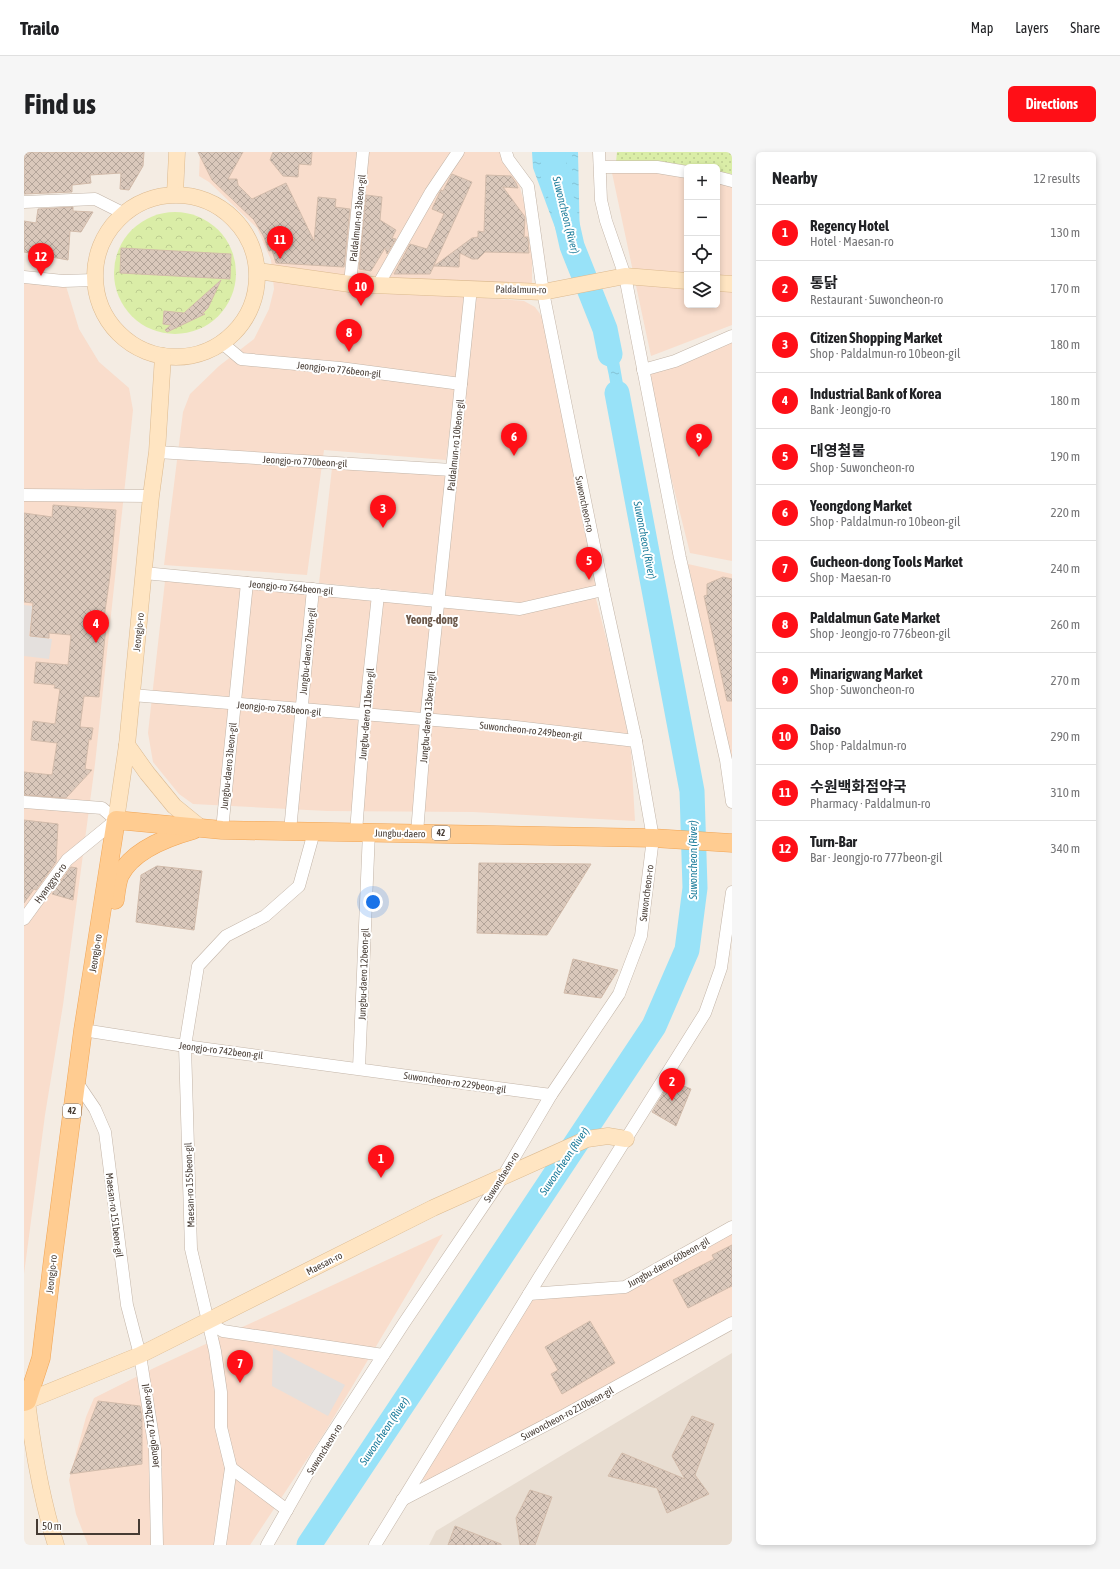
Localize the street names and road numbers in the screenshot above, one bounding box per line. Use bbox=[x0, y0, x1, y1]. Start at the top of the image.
street label: Paldalmun-ro 3beon-gil bbox=[347, 174, 368, 262]
street label: Paldalmun-ro bbox=[495, 284, 547, 295]
street label: Jeongjo-ro 776beon-gil bbox=[296, 360, 382, 379]
street label: Paldalmun-ro 10beon-gil bbox=[445, 398, 466, 492]
street label: Jeongjo-ro 770beon-gil bbox=[262, 454, 348, 469]
street label: Suwoncheon-ro bbox=[573, 475, 596, 534]
street label: Jeongjo-ro 764beon-gil bbox=[248, 578, 334, 597]
street label: Jungbu-daero 7beon-gil bbox=[297, 607, 318, 695]
street label: Jeongjo-ro bbox=[131, 612, 146, 652]
street label: Jungbu-daero 11beon-gil bbox=[357, 667, 376, 760]
street label: Jungbu-daero 13beon-gil bbox=[418, 670, 437, 763]
street label: Jeongjo-ro 758beon-gil bbox=[236, 699, 322, 718]
street label: Suwoncheon-ro 249beon-gil bbox=[479, 720, 583, 741]
street label: Jungbu-daero 3beon-gil bbox=[218, 722, 239, 810]
road number: 42 bbox=[432, 826, 450, 840]
street label: Jungbu-daero bbox=[374, 828, 426, 839]
street label: Hyanggyo-ro bbox=[32, 861, 69, 905]
street label: Suwoncheon-ro bbox=[638, 864, 655, 922]
street label: Jungbu-daero 12beon-gil bbox=[356, 927, 371, 1020]
street label: Jeongjo-ro bbox=[87, 933, 104, 973]
street label: Jeongjo-ro 742beon-gil bbox=[178, 1040, 264, 1061]
street label: Suwoncheon-ro 229beon-gil bbox=[403, 1070, 507, 1095]
road number: 42 bbox=[63, 1104, 81, 1118]
street label: Maesan-ro 155beon-gil bbox=[183, 1142, 196, 1228]
street label: Suwoncheon-ro bbox=[482, 1150, 521, 1204]
street label: Maesan-ro 151beon-gil bbox=[104, 1172, 125, 1258]
street label: Jungbu-daero 60beon-gil bbox=[625, 1235, 711, 1290]
street label: Maesan-ro bbox=[304, 1250, 344, 1277]
street label: Jeongjo-ro bbox=[44, 1254, 59, 1294]
street label: Jeongjo-ro 712beon-gil bbox=[140, 1383, 161, 1469]
street label: Suwoncheon-ro 210beon-gil bbox=[519, 1384, 616, 1443]
street label: Suwoncheon-ro bbox=[305, 1422, 344, 1476]

